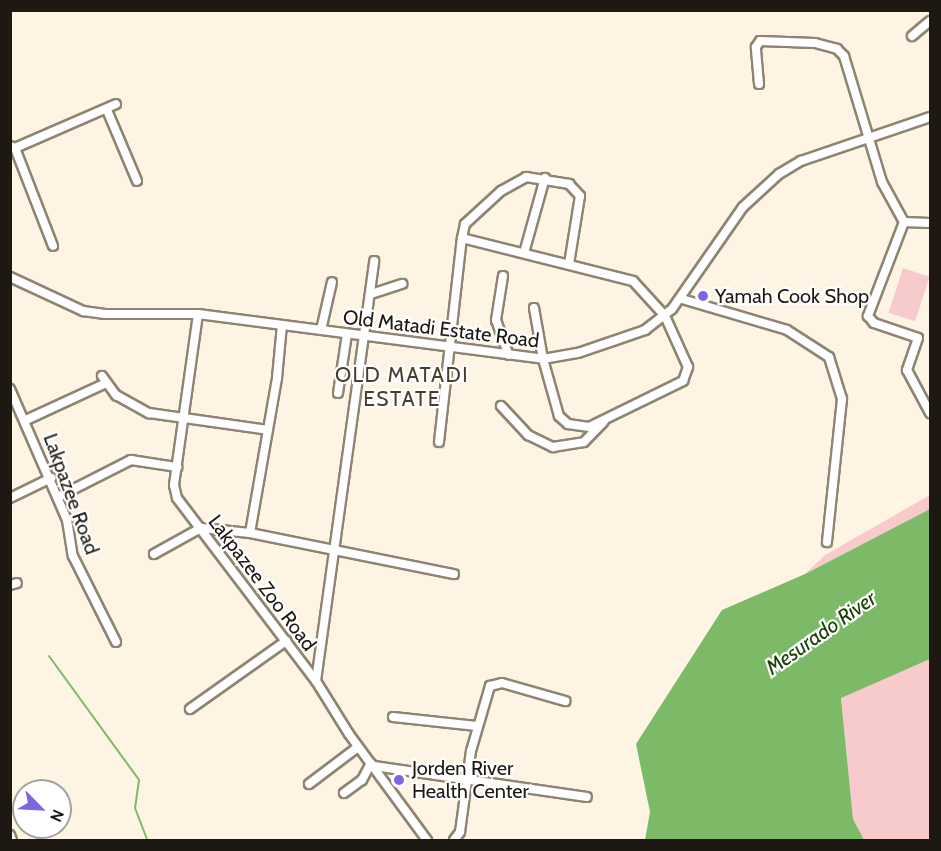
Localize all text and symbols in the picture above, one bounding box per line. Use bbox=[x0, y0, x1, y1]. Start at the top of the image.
place label: Yamah Cook Shop bbox=[715, 284, 869, 308]
marker: Yamah Cook Shop bbox=[696, 289, 710, 303]
street label: Old Matadi Estate Road bbox=[342, 305, 540, 353]
district label: OLD MATADI ESTATE bbox=[335, 362, 469, 412]
street label: Lakpazee Road bbox=[38, 430, 104, 558]
street label: Lakpazee Zoo Road bbox=[203, 510, 321, 656]
water label: Mesurado River bbox=[761, 586, 881, 680]
place label: Jorden River Health Center bbox=[412, 756, 529, 803]
marker: Jorden River Health Center bbox=[390, 771, 408, 789]
north arrow bbox=[12, 779, 72, 839]
text: N bbox=[46, 807, 68, 825]

